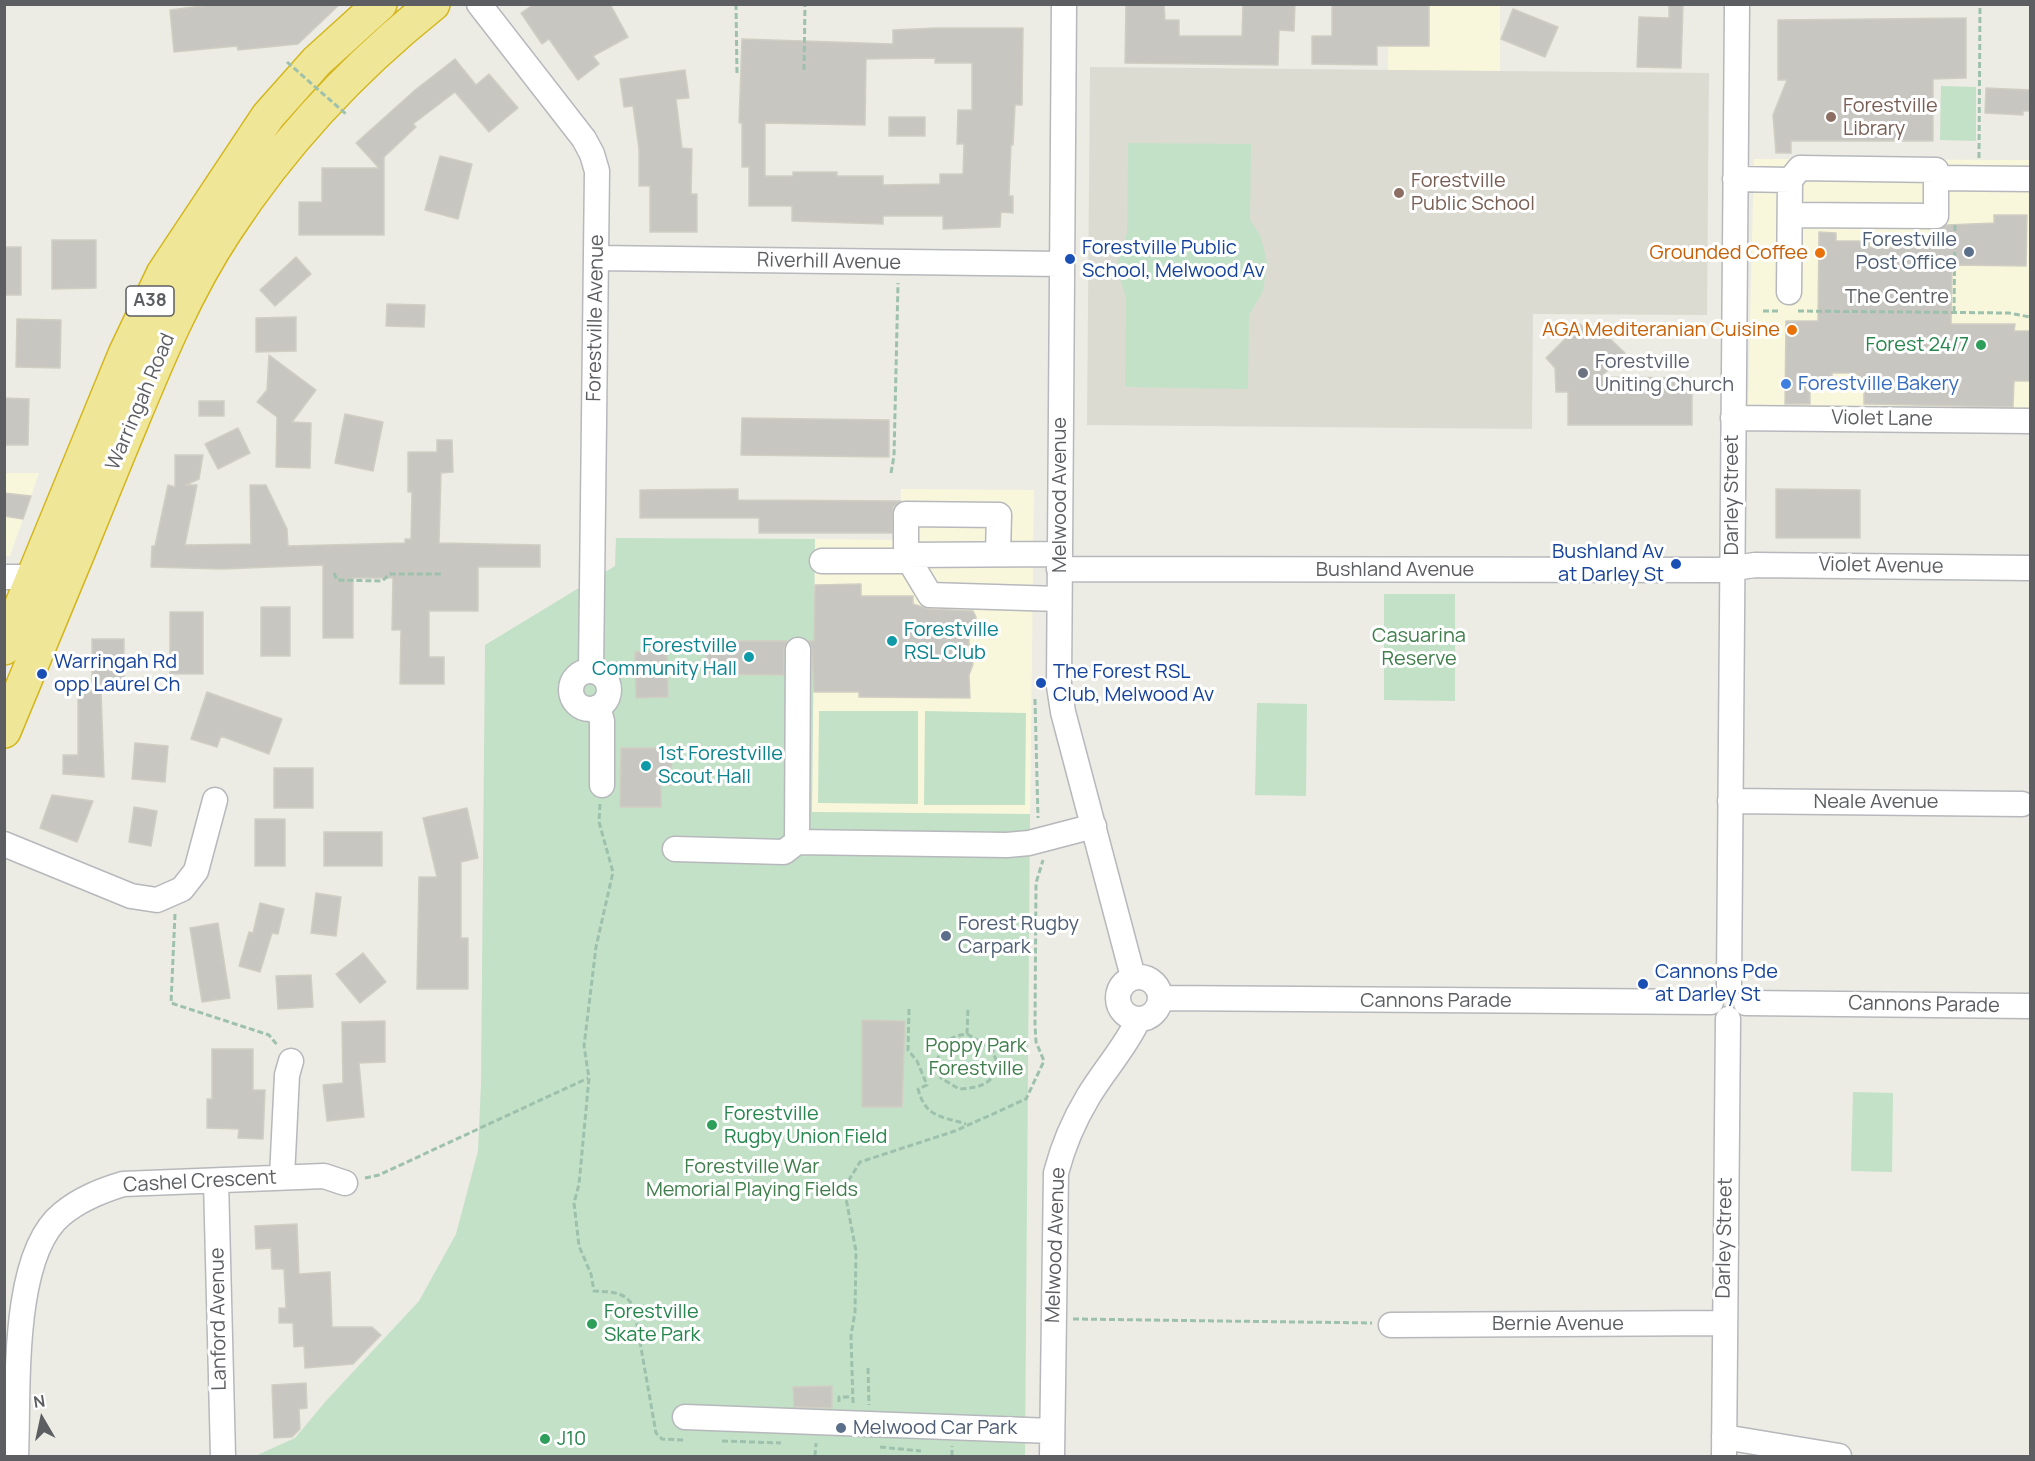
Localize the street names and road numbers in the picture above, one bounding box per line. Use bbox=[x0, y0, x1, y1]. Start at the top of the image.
street label: Forestville Avenue bbox=[583, 234, 609, 402]
street label: Riverhill Avenue bbox=[757, 249, 901, 275]
street label: The Centre bbox=[1845, 285, 1949, 309]
road number: A38 bbox=[126, 286, 174, 316]
street label: Warringah Road bbox=[101, 330, 181, 474]
street label: Violet Lane bbox=[1831, 406, 1933, 432]
street label: Melwood Avenue bbox=[1048, 417, 1072, 573]
street label: Darley Street bbox=[1720, 434, 1744, 556]
street label: Violet Avenue bbox=[1818, 553, 1944, 579]
street label: Bushland Avenue bbox=[1316, 558, 1474, 582]
street label: Neale Avenue bbox=[1813, 790, 1939, 814]
street label: Cannons Parade bbox=[1360, 989, 1512, 1013]
street label: Cannons Parade bbox=[1848, 992, 2000, 1018]
street label: Cashel Crescent bbox=[123, 1166, 277, 1198]
street label: Melwood Avenue bbox=[1041, 1167, 1071, 1323]
street label: Darley Street bbox=[1712, 1177, 1738, 1299]
street label: Lanford Avenue bbox=[206, 1247, 232, 1391]
street label: Bernie Avenue bbox=[1492, 1312, 1624, 1336]

